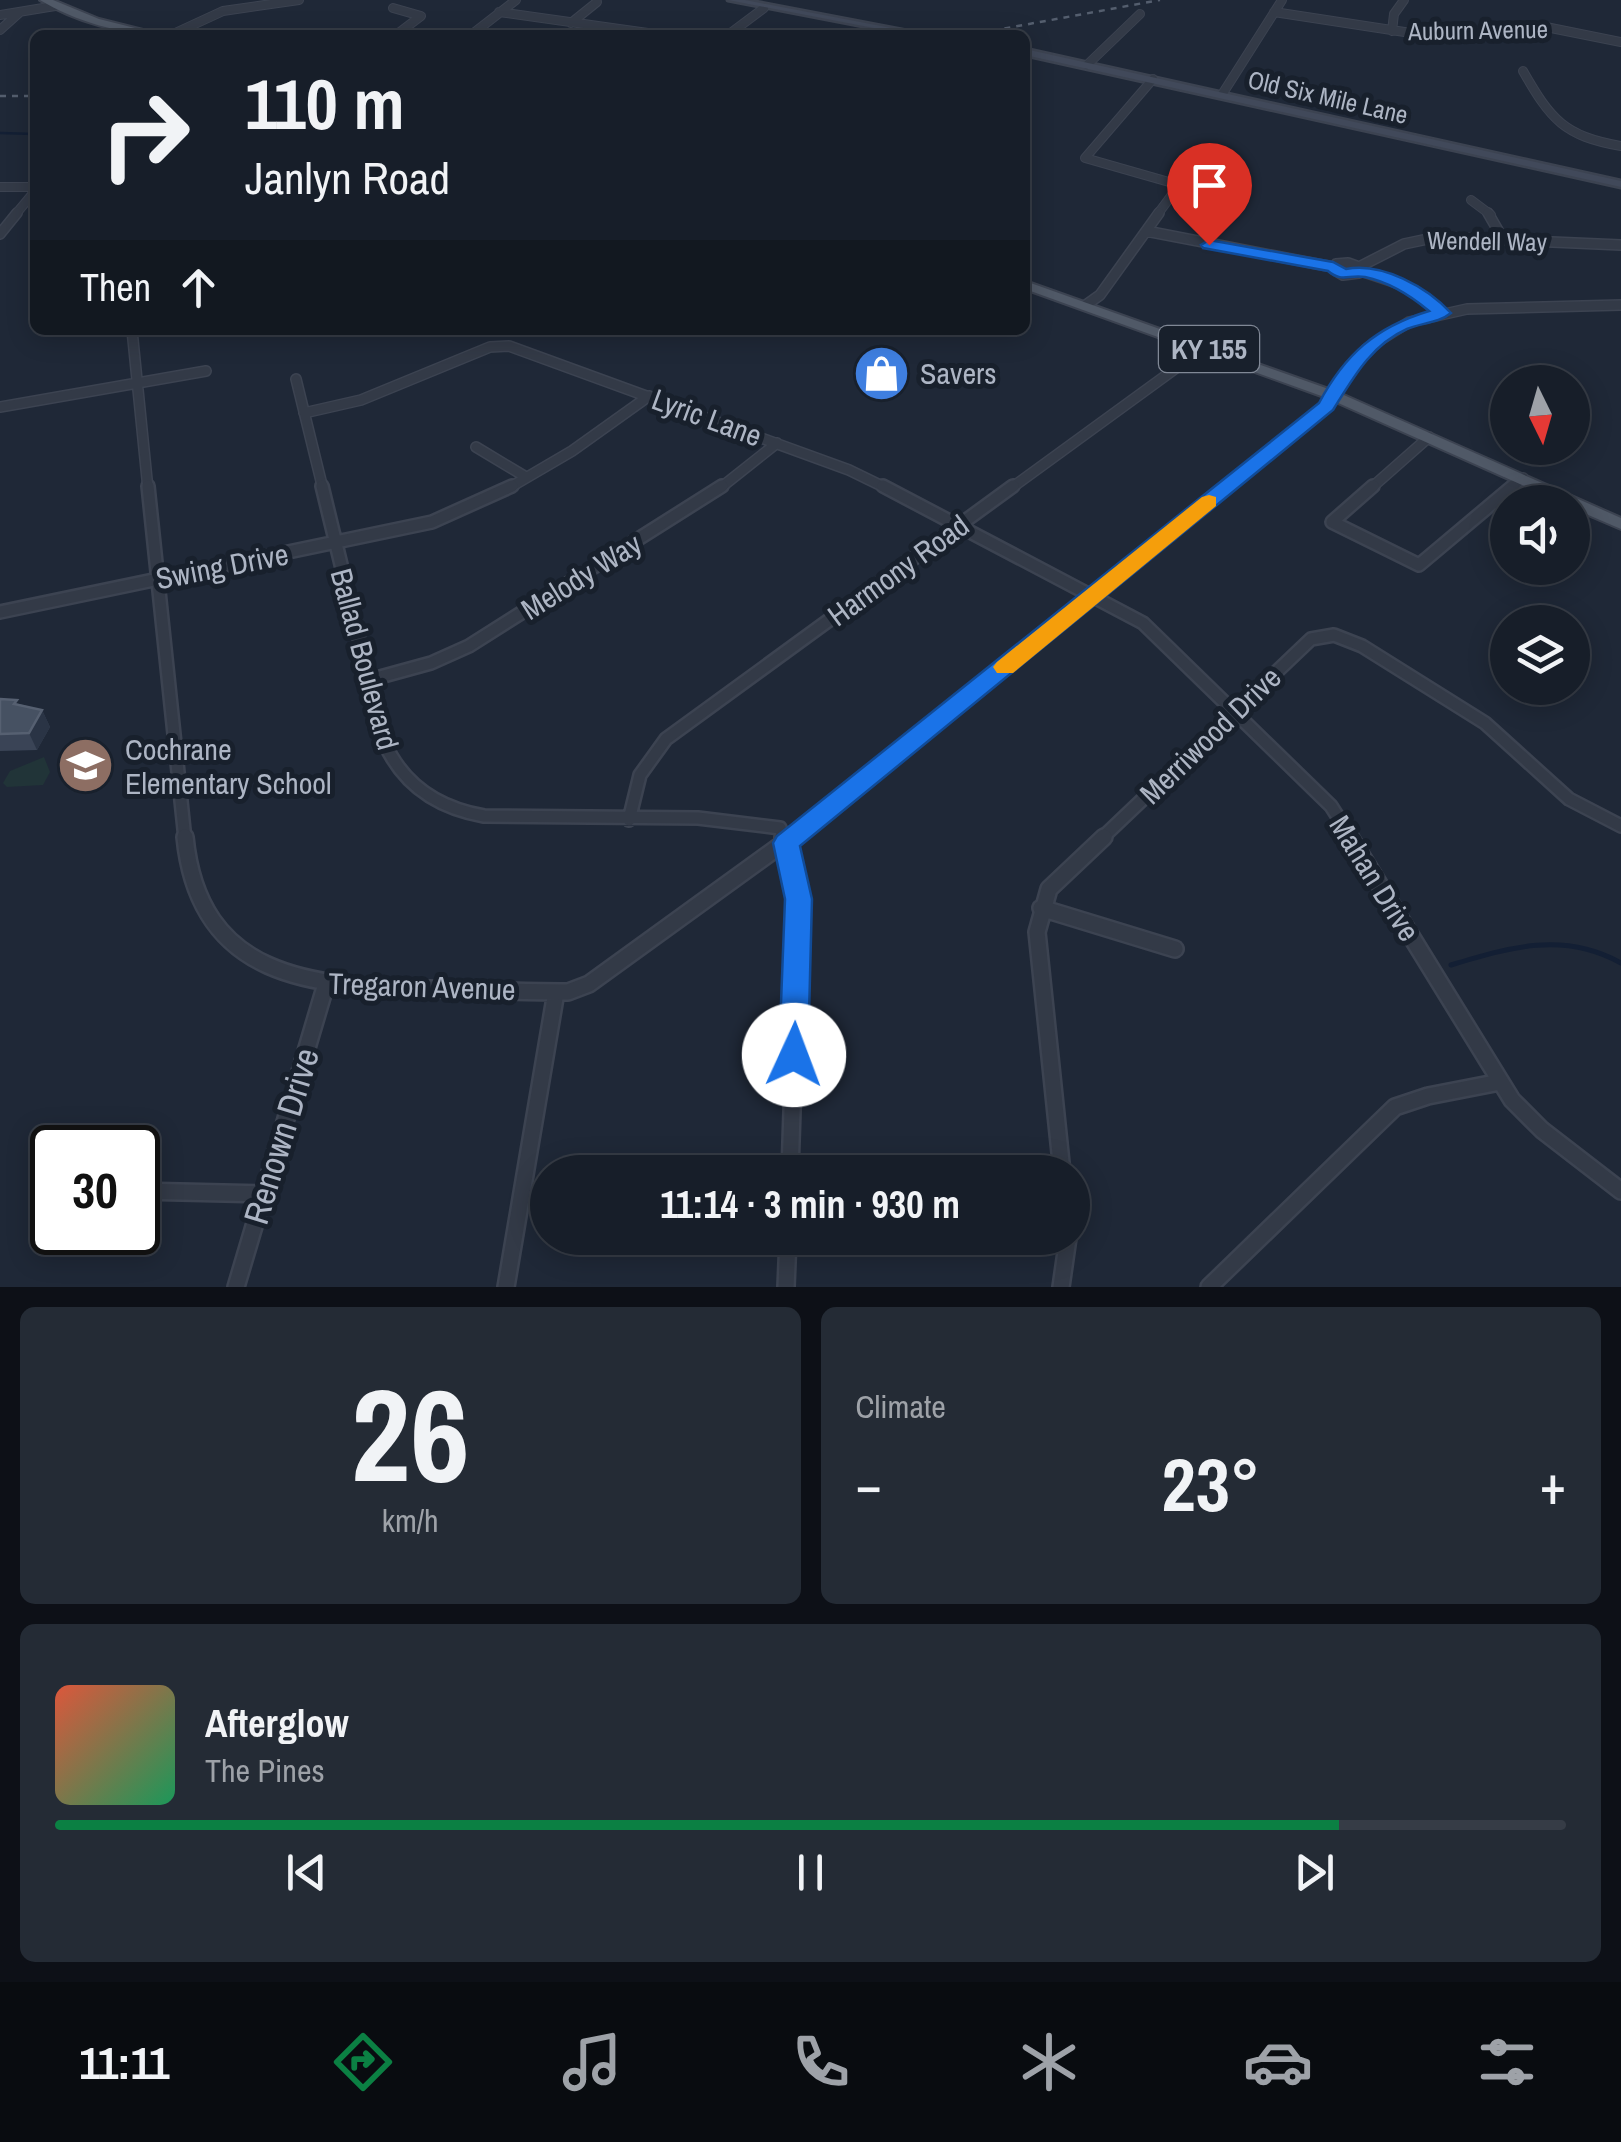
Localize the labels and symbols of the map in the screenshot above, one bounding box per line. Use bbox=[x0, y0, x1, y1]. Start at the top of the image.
street label: Auburn Avenue bbox=[1407, 12, 1548, 48]
street label: Old Six Mile Lane bbox=[1245, 62, 1411, 132]
pin bbox=[1167, 143, 1252, 246]
street label: Wendell Way bbox=[1427, 223, 1548, 259]
road number: KY 155 bbox=[1159, 326, 1259, 372]
shop icon: Savers bbox=[851, 343, 911, 403]
place label: Savers bbox=[920, 353, 997, 393]
north arrow bbox=[1490, 365, 1590, 465]
street label: Lyric Lane bbox=[647, 379, 767, 455]
street label: Harmony Road bbox=[819, 505, 977, 635]
street label: Melody Way bbox=[513, 523, 649, 629]
street label: Swing Drive bbox=[152, 534, 292, 598]
street label: Ballad Boulevard bbox=[322, 564, 408, 754]
street label: Merriwood Drive bbox=[1131, 657, 1289, 813]
place label: Cochrane Elementary School bbox=[125, 729, 331, 803]
school or university icon: Cochrane Elementary School bbox=[56, 736, 116, 796]
street label: Mahan Drive bbox=[1321, 808, 1429, 948]
street label: Tregaron Avenue bbox=[328, 963, 516, 1009]
position arrow bbox=[742, 1003, 846, 1107]
street label: Renown Drive bbox=[232, 1042, 330, 1230]
speed limit sign: 30 bbox=[30, 1125, 160, 1255]

